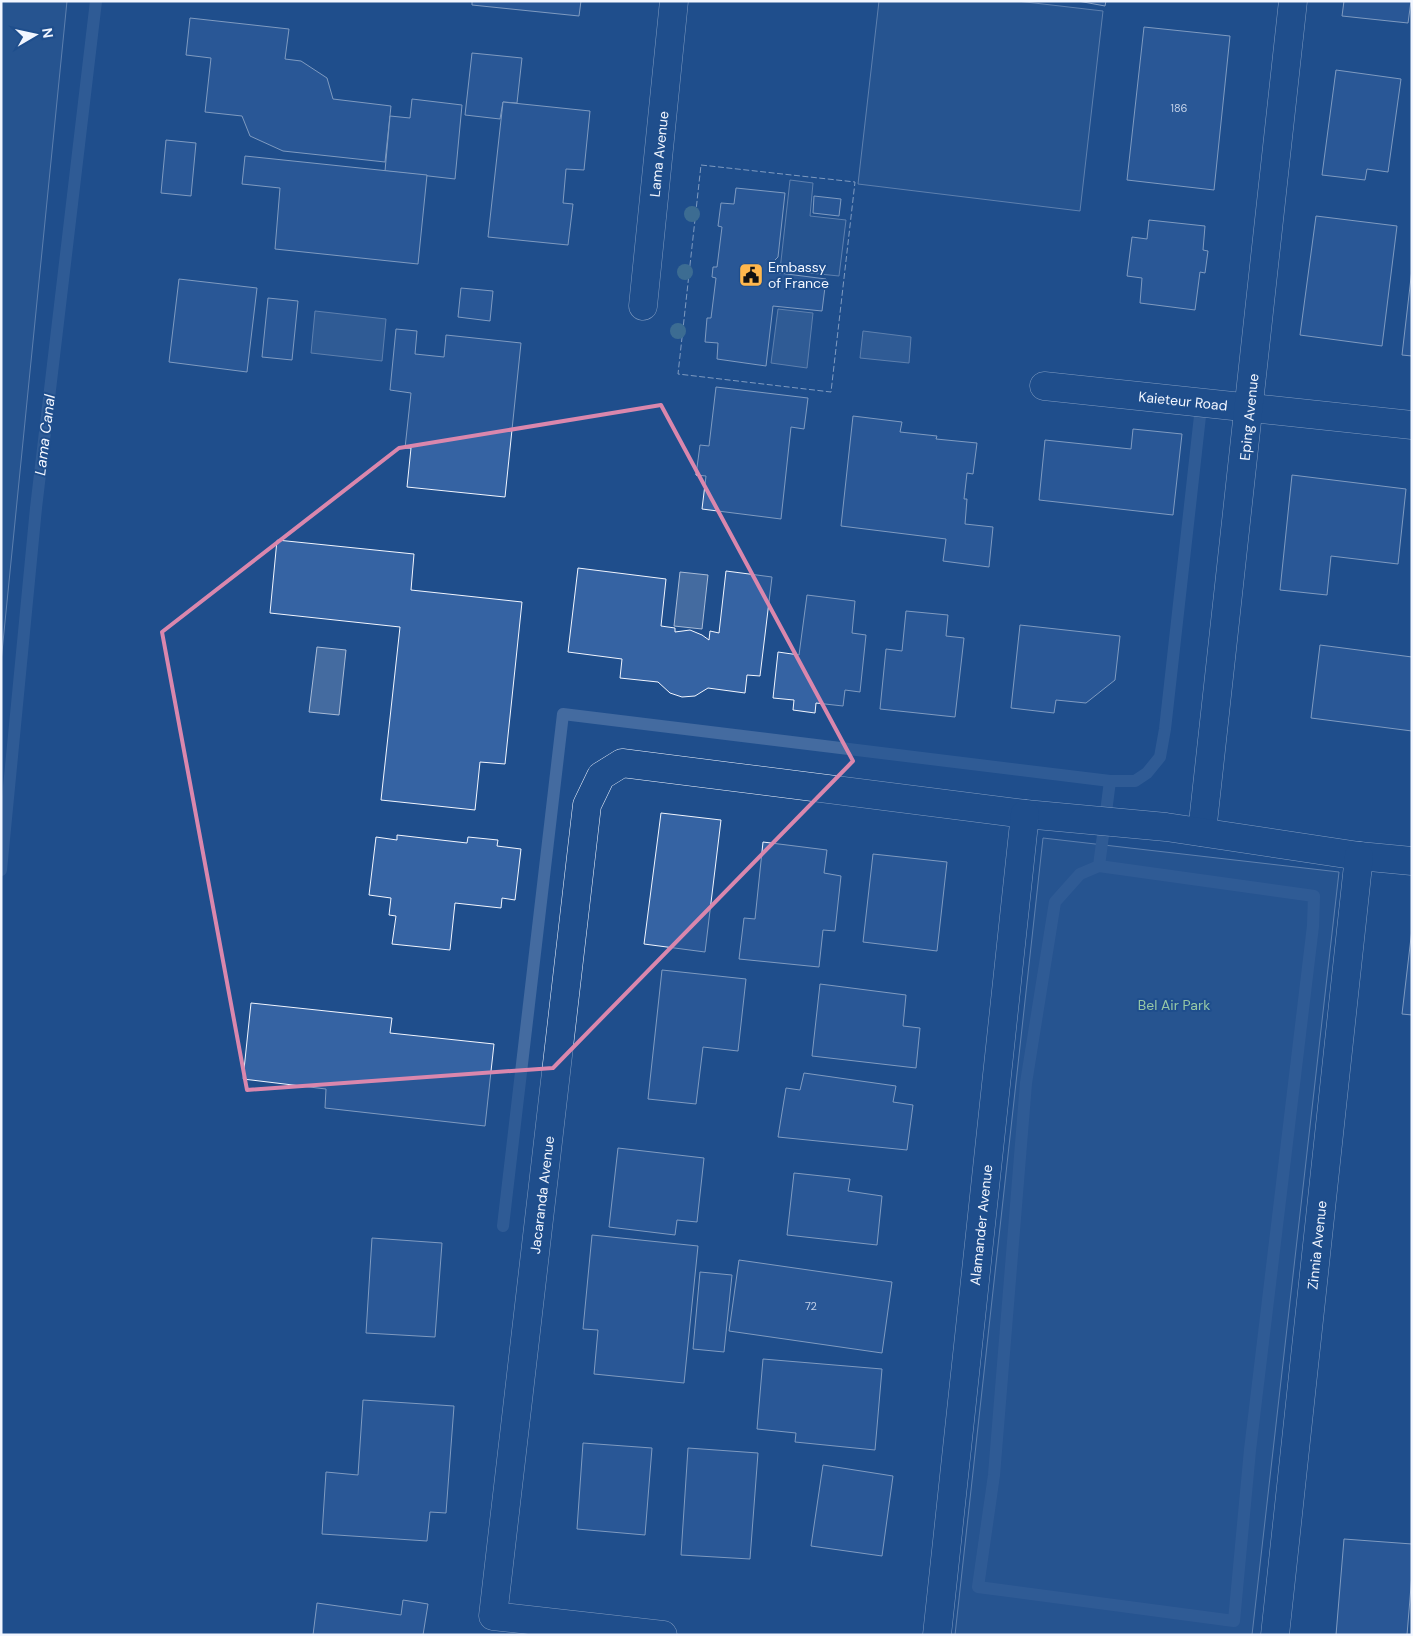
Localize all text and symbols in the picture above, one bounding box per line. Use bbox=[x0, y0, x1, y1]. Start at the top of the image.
north arrow bbox=[10, 10, 60, 60]
text: N bbox=[38, 27, 58, 39]
house number: 186 bbox=[1170, 101, 1188, 115]
street label: Lama Avenue bbox=[646, 110, 672, 198]
place label: Embassy of France bbox=[768, 258, 829, 292]
public building icon: Embassy of France bbox=[738, 262, 764, 288]
street label: Eping Avenue bbox=[1235, 373, 1263, 461]
street label: Kaieteur Road bbox=[1138, 387, 1228, 415]
water label: Lama Canal bbox=[30, 393, 60, 477]
park label: Bel Air Park bbox=[1138, 996, 1210, 1014]
street label: Jacaranda Avenue bbox=[526, 1135, 558, 1255]
street label: Alamander Avenue bbox=[966, 1164, 996, 1286]
street label: Zinnia Avenue bbox=[1303, 1200, 1331, 1290]
house number: 72 bbox=[805, 1299, 817, 1313]

